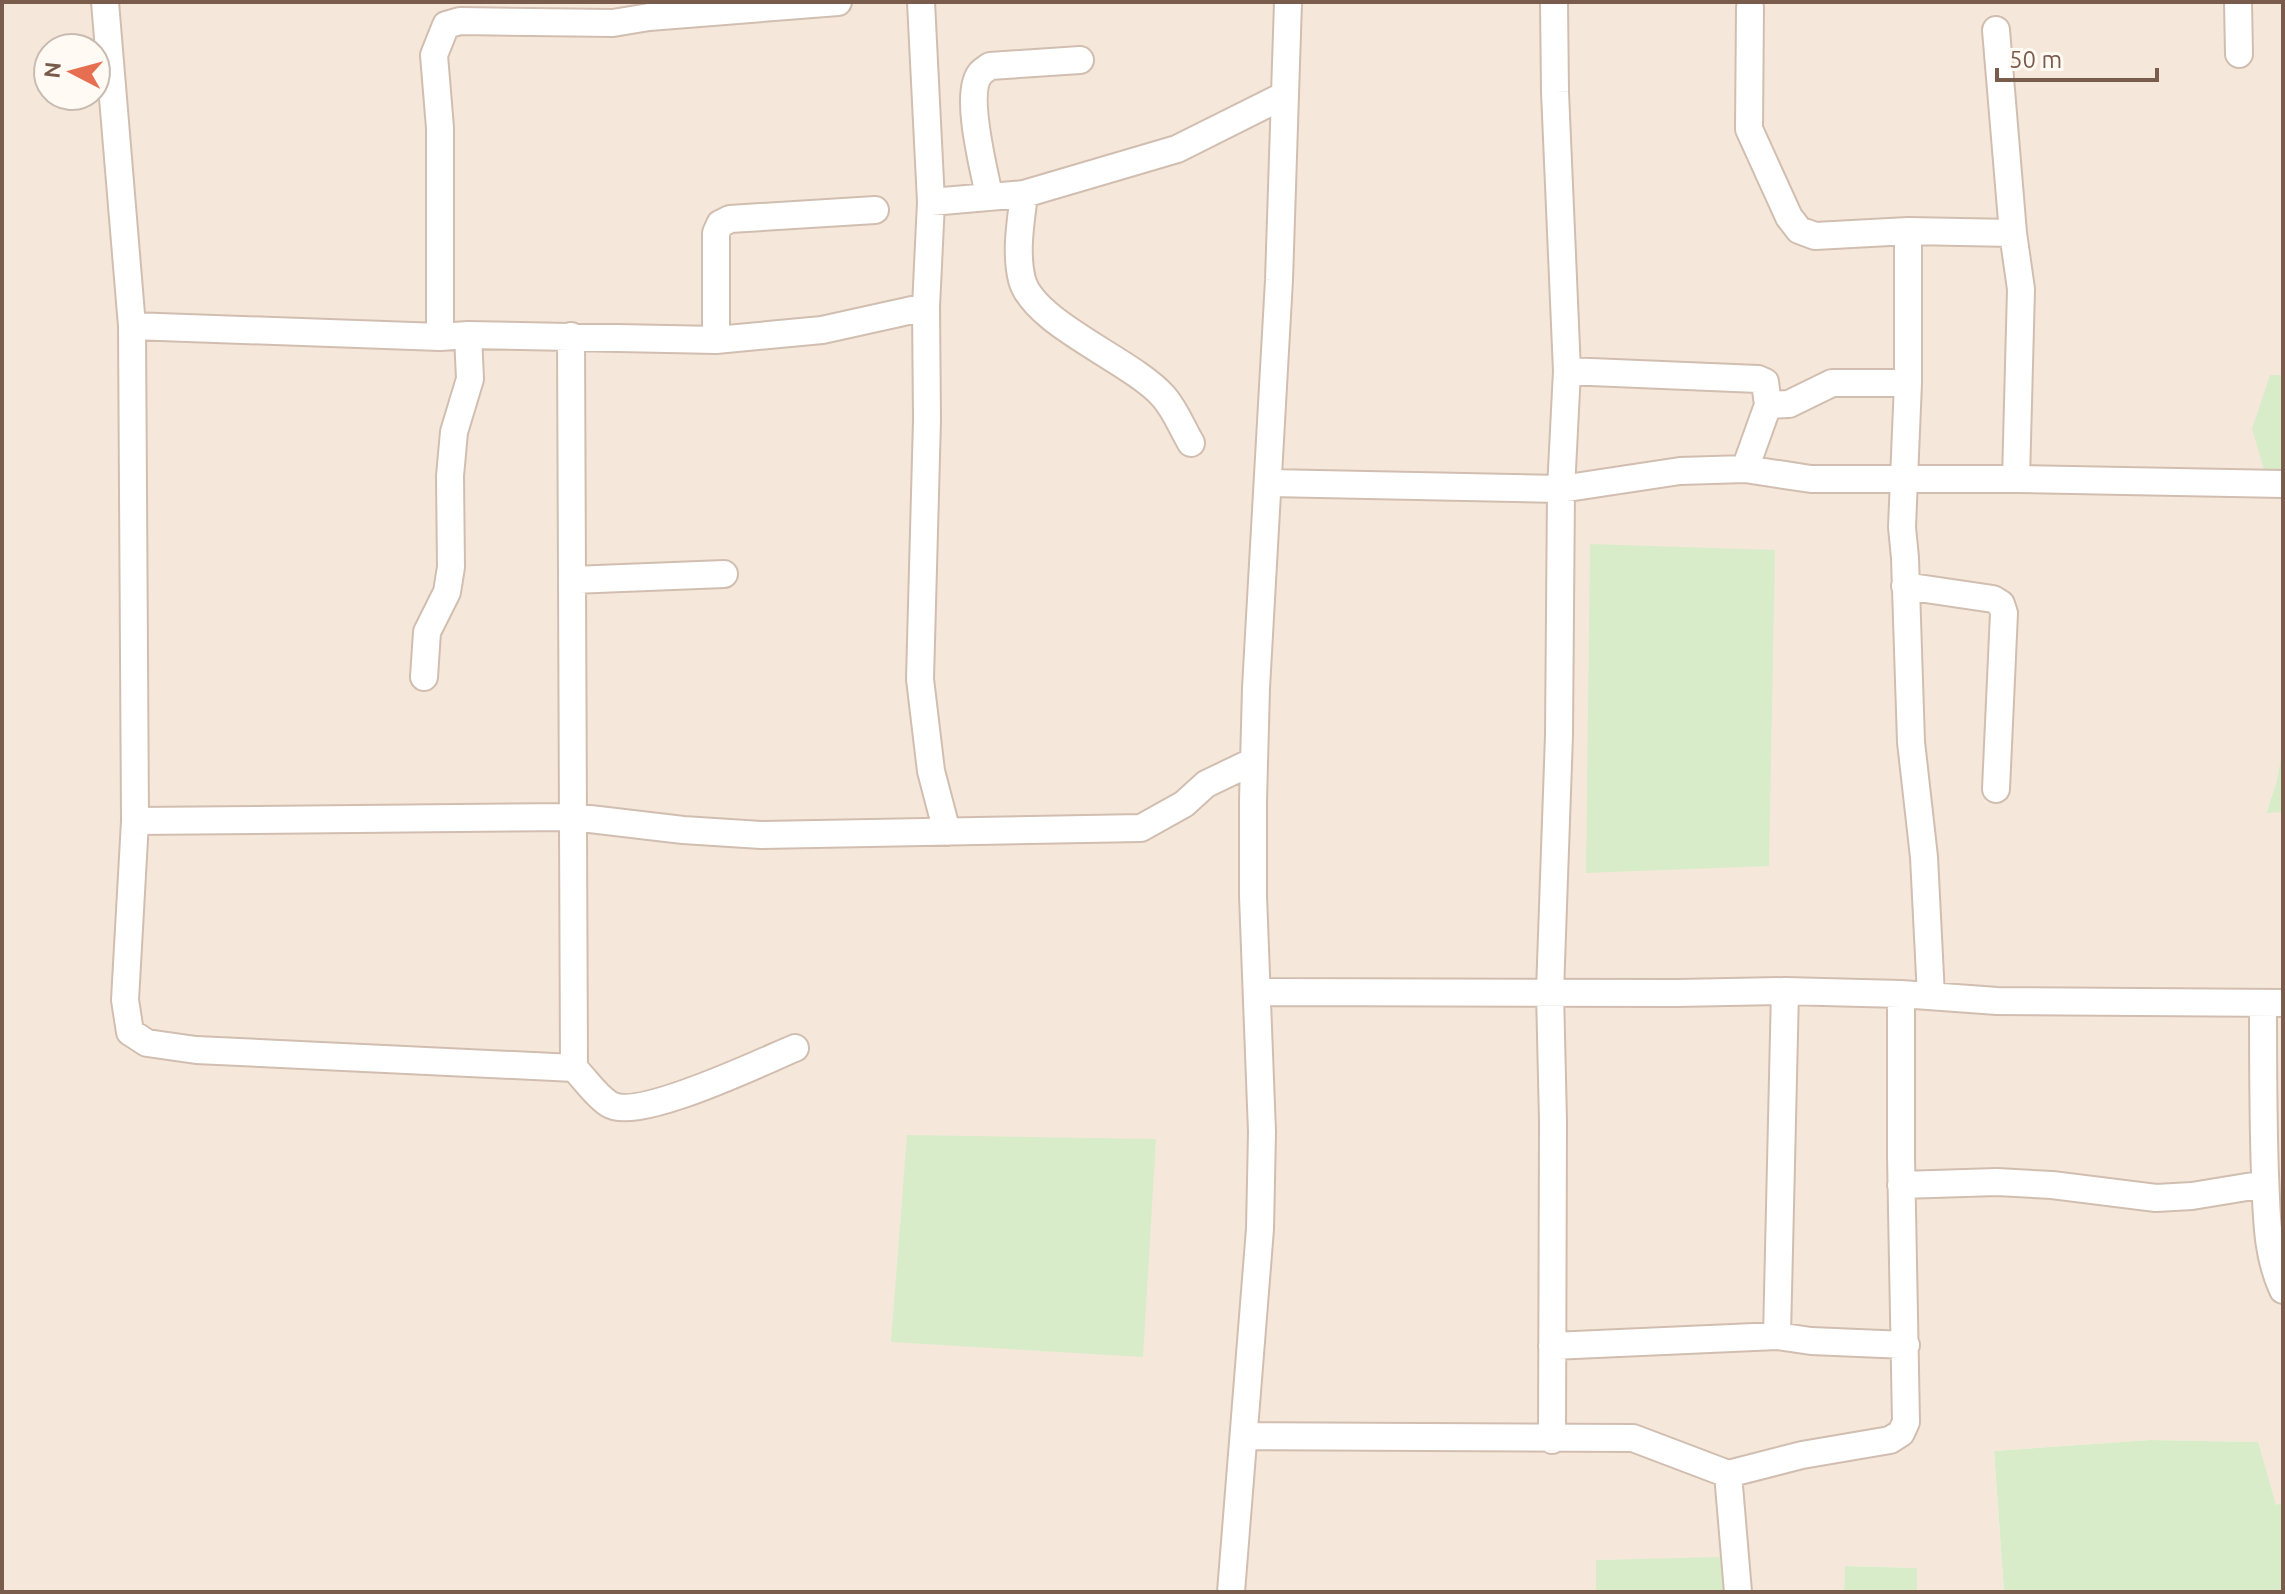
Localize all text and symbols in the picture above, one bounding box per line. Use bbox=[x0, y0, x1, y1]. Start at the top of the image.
north arrow bbox=[32, 32, 112, 112]
scale bar bbox=[1997, 32, 2157, 82]
text: 50 m bbox=[2009, 46, 2062, 73]
text: N bbox=[38, 60, 65, 79]

